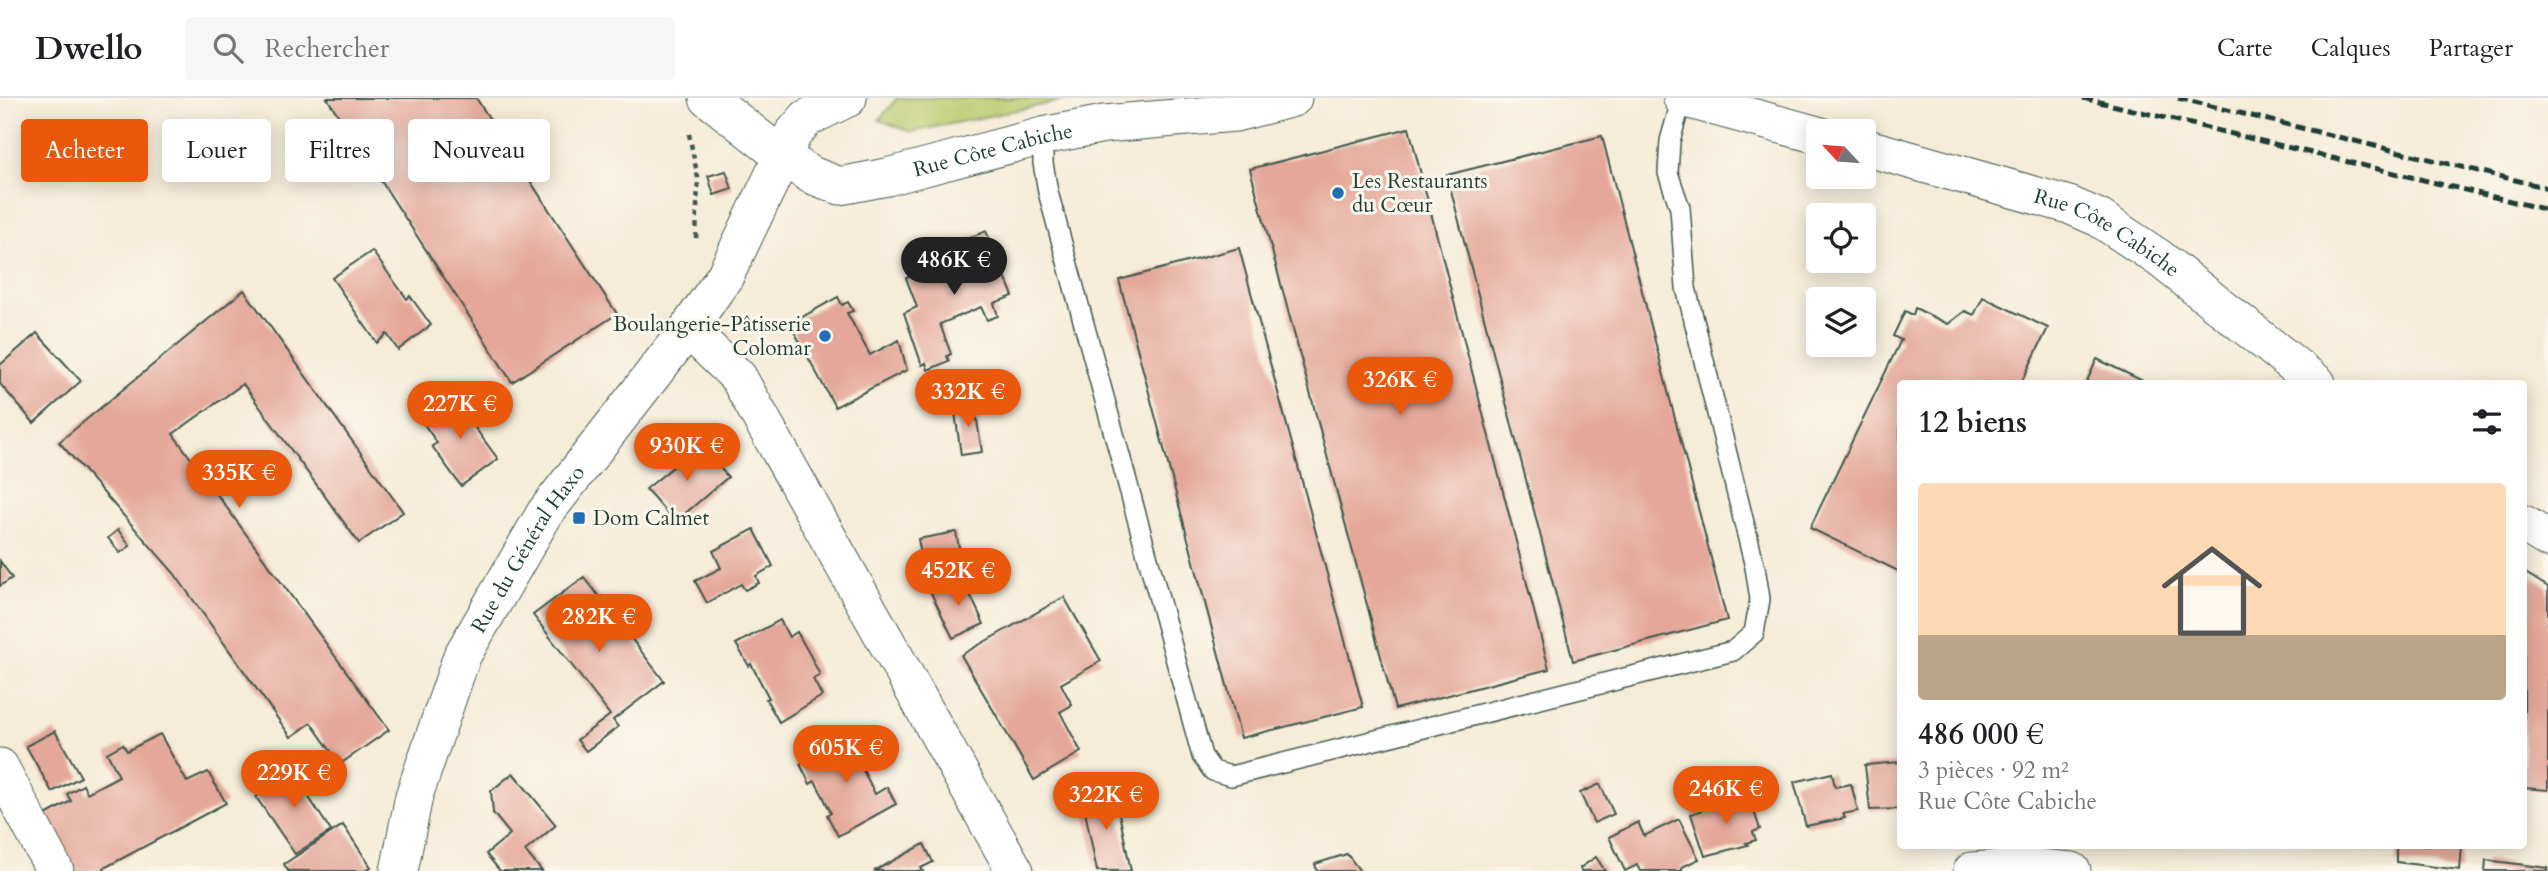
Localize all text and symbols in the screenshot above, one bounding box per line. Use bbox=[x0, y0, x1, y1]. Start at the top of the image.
search box bbox=[185, 17, 675, 80]
text: Dwello bbox=[35, 26, 143, 71]
icon: search bbox=[209, 29, 247, 67]
text: Rechercher bbox=[265, 31, 389, 66]
text: Carte bbox=[2217, 32, 2273, 65]
text: Calques bbox=[2311, 32, 2391, 65]
text: Partager bbox=[2429, 32, 2513, 65]
street label: Rue Côte Cabiche bbox=[910, 116, 1075, 184]
chip: Acheter bbox=[21, 119, 148, 182]
chip: Louer bbox=[162, 119, 271, 182]
chip: Filtres bbox=[285, 119, 394, 182]
chip: Nouveau bbox=[408, 119, 550, 182]
north arrow bbox=[1806, 119, 1876, 189]
map controls bbox=[1806, 119, 1876, 357]
place label: Les Restaurants du Cœur bbox=[1352, 167, 1488, 220]
street label: Rue Côte Cabiche bbox=[2031, 181, 2186, 284]
marker: Les Restaurants du Cœur bbox=[1330, 185, 1346, 201]
button: locate bbox=[1806, 203, 1876, 273]
pin: 486K € bbox=[897, 238, 1011, 297]
text: 486K € bbox=[917, 244, 991, 275]
button: layers bbox=[1806, 287, 1876, 357]
place label: Boulangerie-Pâtisserie Colomar bbox=[613, 310, 811, 363]
marker: Boulangerie-Pâtisserie Colomar bbox=[817, 328, 833, 344]
pin: 326K € bbox=[1343, 358, 1457, 417]
text: 326K € bbox=[1363, 364, 1437, 395]
pin: 332K € bbox=[911, 370, 1025, 429]
text: 332K € bbox=[931, 376, 1005, 407]
pin: 227K € bbox=[403, 382, 517, 441]
text: 227K € bbox=[423, 388, 497, 419]
text: 12 biens bbox=[1918, 402, 2027, 443]
icon: filters bbox=[2468, 403, 2506, 441]
pin: 930K € bbox=[630, 424, 744, 483]
text: 930K € bbox=[650, 430, 724, 461]
pin: 335K € bbox=[182, 450, 296, 510]
text: 335K € bbox=[202, 457, 276, 488]
street label: Rue du Général Haxo bbox=[464, 459, 591, 638]
place label: Dom Calmet bbox=[593, 504, 710, 533]
marker: Dom Calmet bbox=[571, 510, 587, 526]
icon: home bbox=[2149, 528, 2275, 654]
pin: 452K € bbox=[901, 548, 1015, 608]
text: 452K € bbox=[921, 555, 995, 586]
pin: 282K € bbox=[542, 594, 656, 654]
text: 282K € bbox=[562, 601, 636, 632]
text: 486 000 € bbox=[1918, 714, 2044, 755]
pin: 605K € bbox=[789, 726, 903, 785]
text: 605K € bbox=[809, 732, 883, 763]
pin: 229K € bbox=[237, 750, 351, 810]
text: 3 pièces · 92 m² bbox=[1918, 755, 2069, 786]
text: 229K € bbox=[257, 757, 331, 788]
pin: 246K € bbox=[1669, 766, 1783, 826]
pin: 322K € bbox=[1049, 772, 1163, 832]
text: 246K € bbox=[1689, 773, 1763, 804]
text: 322K € bbox=[1069, 779, 1143, 810]
text: Rue Côte Cabiche bbox=[1918, 786, 2097, 817]

